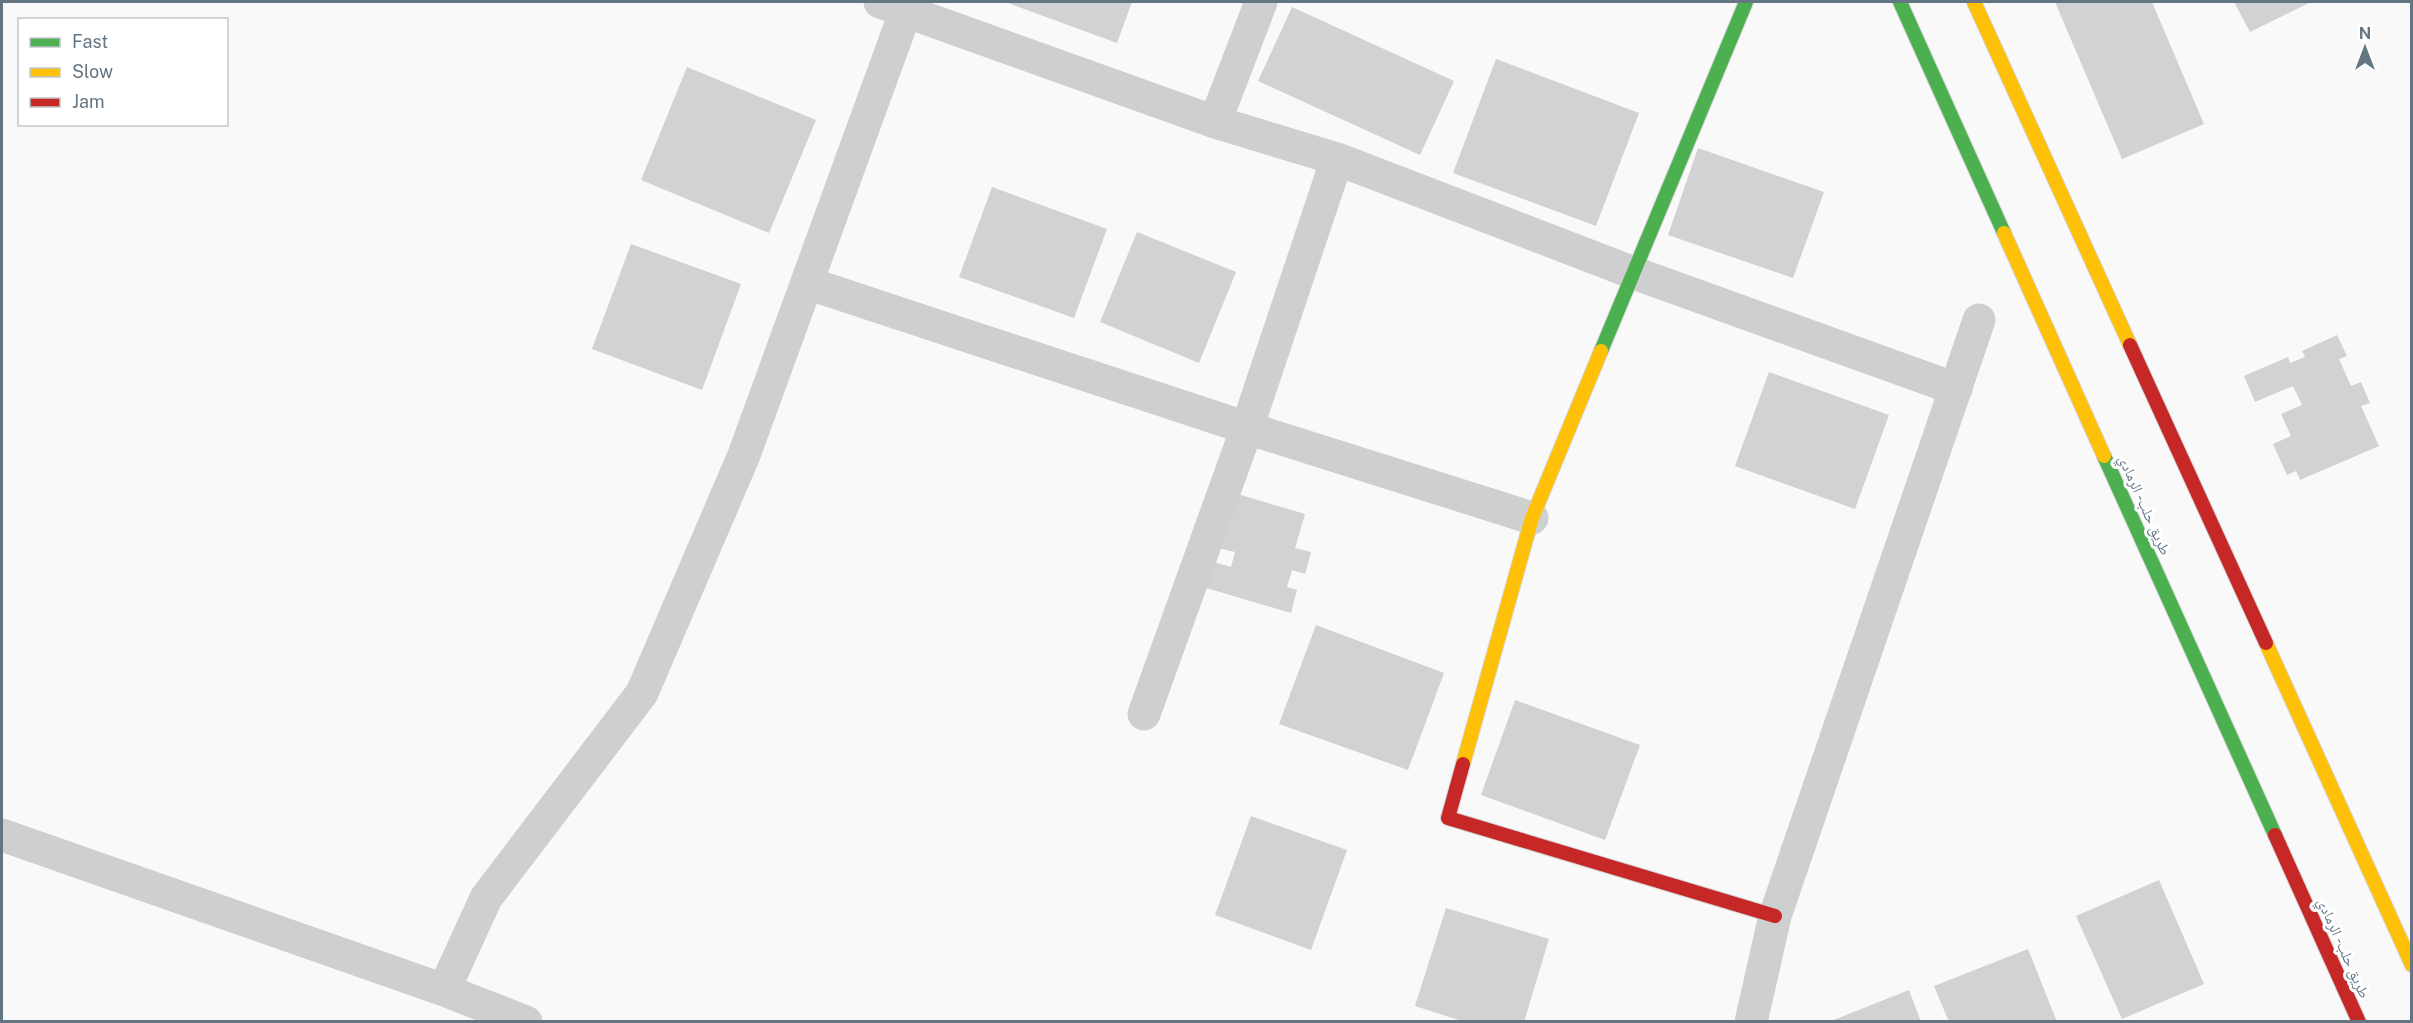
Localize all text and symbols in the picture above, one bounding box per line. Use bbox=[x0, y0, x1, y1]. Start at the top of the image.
legend bbox=[18, 18, 228, 126]
north arrow bbox=[2335, 18, 2395, 78]
text: N bbox=[2359, 24, 2371, 43]
text: Fast bbox=[72, 31, 108, 52]
text: Slow bbox=[72, 61, 113, 82]
text: Jam bbox=[72, 91, 105, 112]
street label: طريق حلب - الرمادي bbox=[2112, 452, 2175, 559]
street label: طريق حلب - الرمادي bbox=[2311, 895, 2374, 1002]

